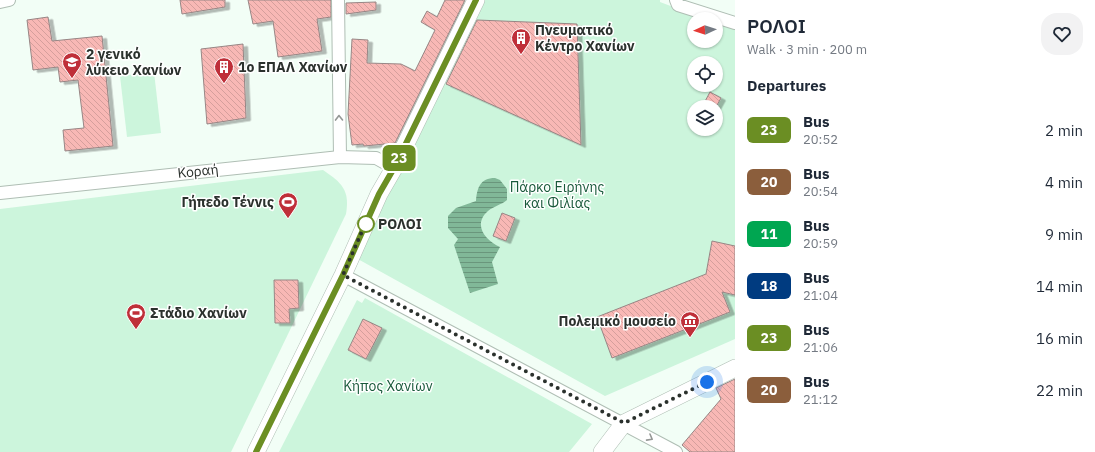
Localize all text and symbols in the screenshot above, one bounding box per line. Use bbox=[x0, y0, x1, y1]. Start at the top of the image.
north arrow bbox=[687, 12, 723, 48]
map controls bbox=[687, 12, 723, 136]
button: heart bbox=[1041, 13, 1083, 55]
text: ΡΟΛΟΙ bbox=[747, 14, 806, 38]
place label: Πνευματικό Κέντρο Χανίων bbox=[535, 21, 635, 55]
building icon: Πνευματικό Κέντρο Χανίων bbox=[510, 27, 532, 55]
text: Walk · 3 min · 200 m bbox=[747, 41, 867, 58]
place label: 2 γενικό λύκειο Χανίων bbox=[86, 45, 182, 79]
school or university icon: 2 γενικό λύκειο Χανίων bbox=[61, 51, 83, 79]
building icon: 1ο ΕΠΑΛ Χανίων bbox=[213, 56, 235, 84]
button: locate bbox=[687, 56, 723, 92]
place label: 1ο ΕΠΑΛ Χανίων bbox=[238, 58, 348, 76]
text: Departures bbox=[747, 76, 826, 95]
button: layers bbox=[687, 100, 723, 136]
text: Bus bbox=[803, 112, 830, 131]
one-way arrow bbox=[335, 115, 344, 121]
text: 23 bbox=[761, 121, 777, 139]
text: 2 min bbox=[1045, 121, 1083, 140]
text: 20:52 bbox=[803, 131, 838, 148]
line badge: 23 bbox=[381, 145, 417, 171]
text: 23 bbox=[391, 149, 407, 167]
street label: Κοραή bbox=[177, 160, 219, 182]
text: Bus bbox=[803, 164, 830, 183]
text: 20 bbox=[761, 173, 777, 191]
text: 4 min bbox=[1045, 173, 1083, 192]
park label: Πάρκο Ειρήνης και Φιλίας bbox=[510, 178, 605, 212]
text: 20:54 bbox=[803, 183, 838, 200]
sports icon: Γήπεδο Τέννις bbox=[277, 191, 299, 219]
place label: Γήπεδο Τέννις bbox=[181, 193, 274, 211]
marker: ΡΟΛΟΙ bbox=[357, 215, 375, 233]
place label: ΡΟΛΟΙ bbox=[378, 215, 422, 233]
text: Bus bbox=[803, 216, 830, 235]
text: 11 bbox=[761, 225, 777, 243]
text: 9 min bbox=[1045, 225, 1083, 244]
text: 20:59 bbox=[803, 235, 838, 252]
text: Bus bbox=[803, 268, 830, 287]
text: 18 bbox=[761, 277, 777, 295]
text: 14 min bbox=[1036, 277, 1083, 296]
text: 21:04 bbox=[803, 287, 838, 304]
sports icon: Στάδιο Χανίων bbox=[125, 302, 147, 330]
place label: Στάδιο Χανίων bbox=[150, 304, 247, 322]
museum icon: Πολεμικό μουσείο bbox=[679, 310, 701, 338]
place label: Πολεμικό μουσείο bbox=[559, 312, 676, 330]
text: Bus bbox=[803, 320, 830, 339]
text: 23 bbox=[761, 329, 777, 347]
text: 16 min bbox=[1036, 329, 1083, 348]
text: 21:06 bbox=[803, 339, 838, 356]
your location bbox=[697, 372, 717, 392]
text: Bus bbox=[803, 372, 830, 391]
park label: Κήπος Χανίων bbox=[343, 377, 433, 395]
text: 20 bbox=[761, 381, 777, 399]
text: 22 min bbox=[1036, 381, 1083, 400]
text: 21:12 bbox=[803, 391, 838, 408]
one-way arrow bbox=[646, 433, 653, 440]

